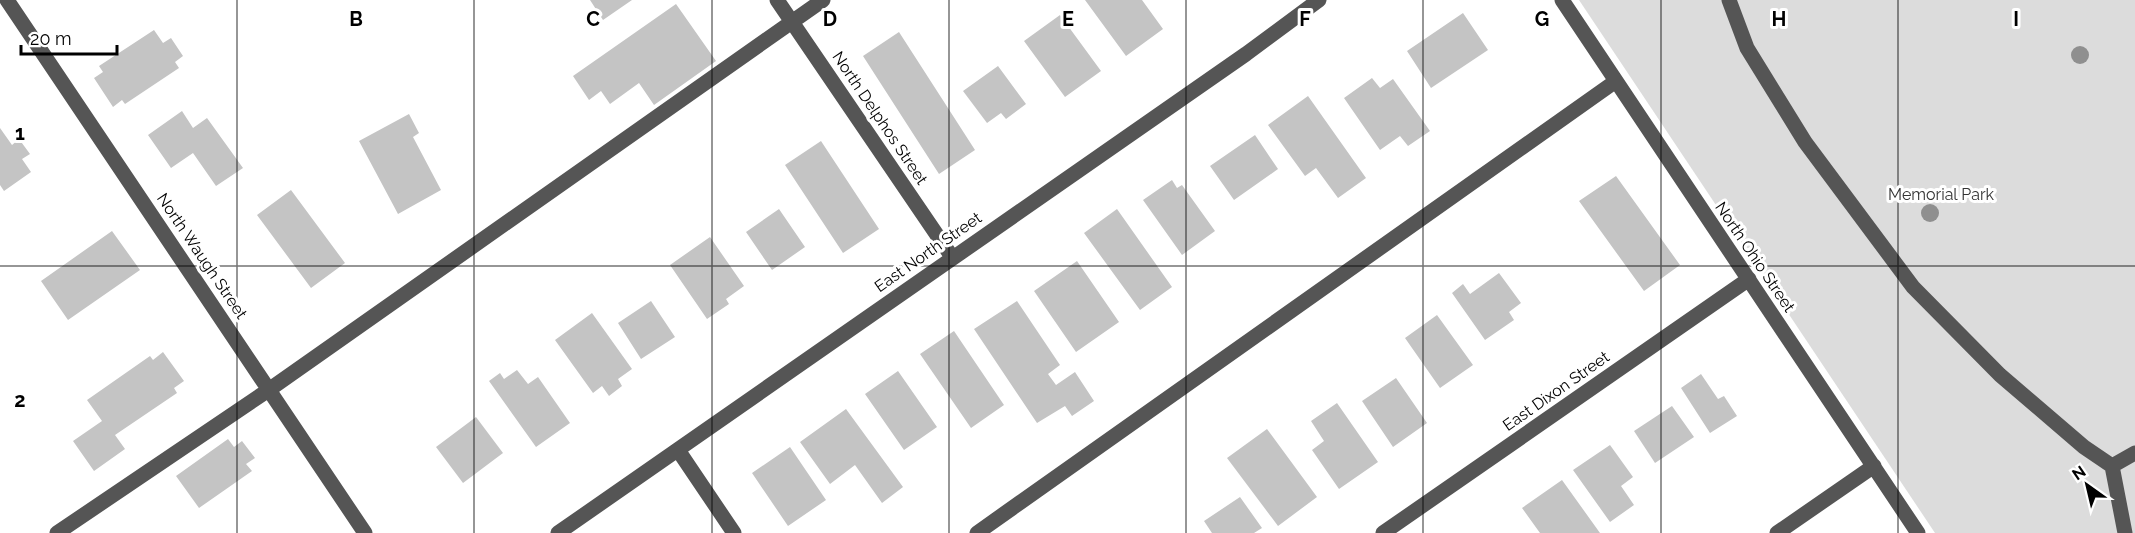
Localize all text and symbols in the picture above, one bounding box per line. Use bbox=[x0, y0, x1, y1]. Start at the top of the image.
text: B bbox=[349, 7, 363, 31]
text: C bbox=[586, 7, 600, 31]
text: D bbox=[823, 7, 837, 31]
text: E bbox=[1062, 7, 1074, 31]
text: F bbox=[1299, 7, 1311, 31]
text: G bbox=[1535, 7, 1549, 31]
text: H bbox=[1772, 7, 1786, 31]
text: I bbox=[2013, 7, 2019, 31]
scale bar bbox=[21, 18, 117, 56]
text: 20 m bbox=[30, 28, 72, 49]
street label: North Delphos Street bbox=[828, 48, 932, 189]
text: 1 bbox=[15, 121, 25, 145]
park label: Memorial Park bbox=[1888, 185, 1994, 204]
street label: North Waugh Street bbox=[153, 190, 251, 323]
street label: North Ohio Street bbox=[1711, 198, 1799, 316]
street label: East North Street bbox=[871, 208, 986, 296]
street label: East Dixon Street bbox=[1499, 347, 1613, 435]
text: 2 bbox=[14, 388, 26, 412]
north arrow bbox=[2057, 455, 2117, 515]
text: N bbox=[2069, 462, 2089, 484]

